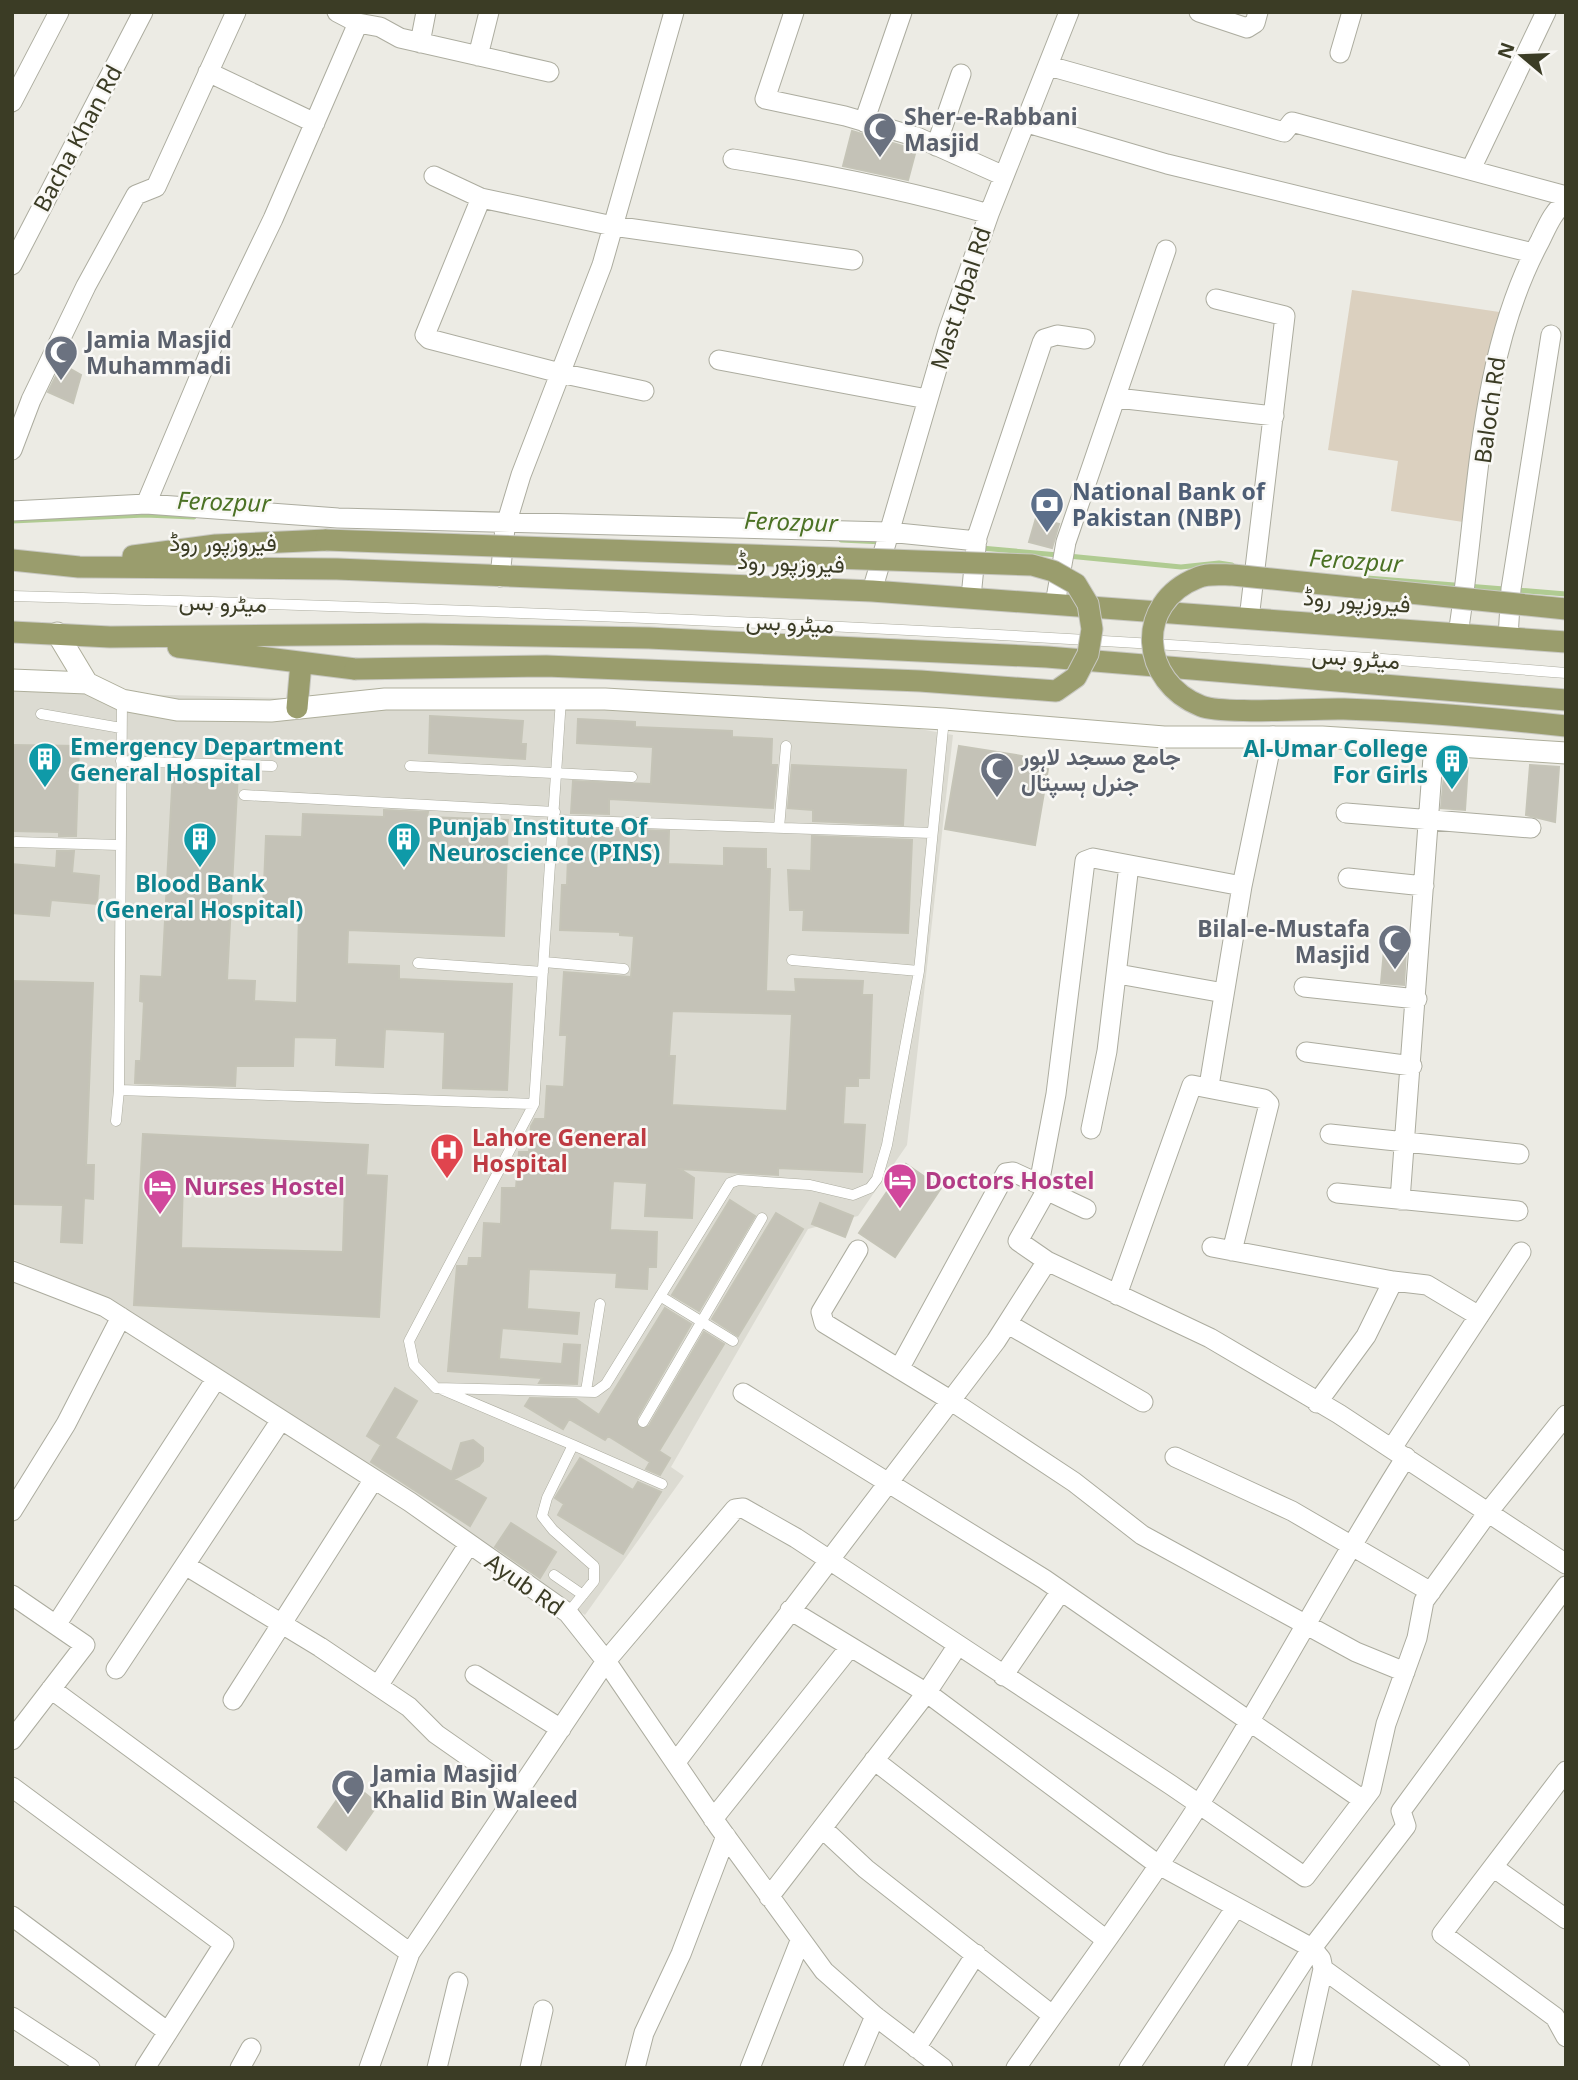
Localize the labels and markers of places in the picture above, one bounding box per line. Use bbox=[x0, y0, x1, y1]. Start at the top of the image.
place label: Sher-e-Rabbani Masjid bbox=[904, 100, 1078, 158]
mosque icon: Sher-e-Rabbani Masjid bbox=[861, 110, 899, 159]
place label: Jamia Masjid Muhammadi bbox=[84, 323, 232, 381]
mosque icon: Jamia Masjid Muhammadi bbox=[42, 333, 80, 382]
place label: National Bank of Pakistan (NBP) bbox=[1072, 475, 1266, 533]
bank icon: National Bank of Pakistan (NBP) bbox=[1028, 485, 1066, 534]
place label: Emergency Department General Hospital bbox=[70, 730, 344, 788]
place label: Al-Umar College For Girls bbox=[1243, 732, 1428, 790]
building icon: Emergency Department General Hospital bbox=[26, 740, 64, 789]
place label: جامع مسجد لاہور جنرل ہسپتال bbox=[1020, 740, 1181, 799]
building icon: Al-Umar College For Girls bbox=[1433, 742, 1471, 791]
mosque icon: جامع مسجد لاہور جنرل ہسپتال bbox=[978, 750, 1016, 799]
place label: Punjab Institute Of Neuroscience (PINS) bbox=[428, 810, 660, 868]
building icon: Blood Bank (General Hospital) bbox=[181, 820, 219, 869]
building icon: Punjab Institute Of Neuroscience (PINS) bbox=[385, 820, 423, 869]
place label: Blood Bank (General Hospital) bbox=[97, 867, 303, 925]
place label: Bilal-e-Mustafa Masjid bbox=[1197, 912, 1370, 970]
mosque icon: Bilal-e-Mustafa Masjid bbox=[1376, 922, 1414, 971]
place label: Lahore General Hospital bbox=[472, 1121, 647, 1179]
hospital icon: Lahore General Hospital bbox=[428, 1131, 466, 1180]
hotel icon: Doctors Hostel bbox=[881, 1161, 919, 1210]
place label: Doctors Hostel bbox=[925, 1164, 1094, 1196]
hotel icon: Nurses Hostel bbox=[141, 1167, 179, 1216]
place label: Nurses Hostel bbox=[184, 1170, 345, 1202]
place label: Jamia Masjid Khalid Bin Waleed bbox=[370, 1757, 578, 1815]
mosque icon: Jamia Masjid Khalid Bin Waleed bbox=[329, 1767, 367, 1816]

